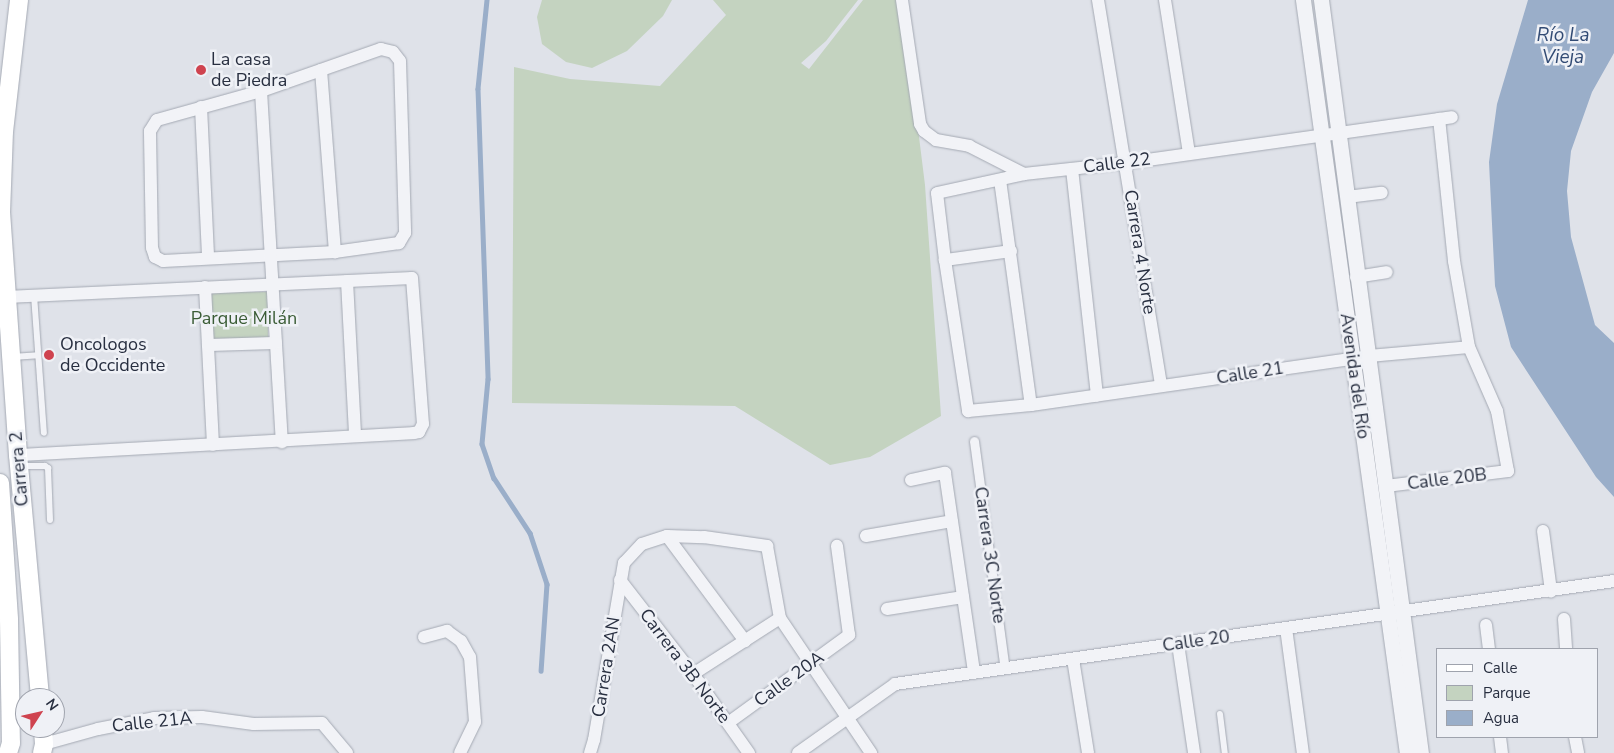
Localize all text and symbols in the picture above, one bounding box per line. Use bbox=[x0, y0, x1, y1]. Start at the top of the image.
water label: Río La Vieja bbox=[1537, 25, 1589, 69]
place label: La casa de Piedra bbox=[211, 49, 287, 92]
marker: La casa de Piedra bbox=[195, 64, 207, 76]
street label: Calle 22 bbox=[1082, 148, 1152, 178]
street label: Carrera 4 Norte bbox=[1120, 188, 1160, 316]
park label: Parque Milán bbox=[191, 307, 297, 329]
street label: Avenida del Río bbox=[1335, 312, 1375, 440]
place label: Oncologos de Occidente bbox=[60, 334, 165, 376]
marker: Oncologos de Occidente bbox=[42, 348, 56, 362]
street label: Calle 21 bbox=[1215, 357, 1285, 389]
street label: Carrera 2 bbox=[5, 431, 33, 507]
street label: Calle 20B bbox=[1406, 463, 1488, 495]
street label: Carrera 3C Norte bbox=[970, 485, 1010, 625]
street label: Carrera 3B Norte bbox=[635, 604, 735, 728]
street label: Carrera 2AN bbox=[587, 615, 625, 719]
street label: Calle 20 bbox=[1161, 626, 1231, 656]
street label: Calle 20A bbox=[750, 647, 828, 711]
legend bbox=[1436, 648, 1599, 738]
text: Calle bbox=[1483, 658, 1518, 678]
text: Parque bbox=[1483, 683, 1531, 703]
north arrow bbox=[15, 688, 65, 738]
text: N bbox=[41, 695, 63, 714]
street label: Calle 21A bbox=[111, 707, 193, 737]
text: Agua bbox=[1483, 708, 1519, 728]

